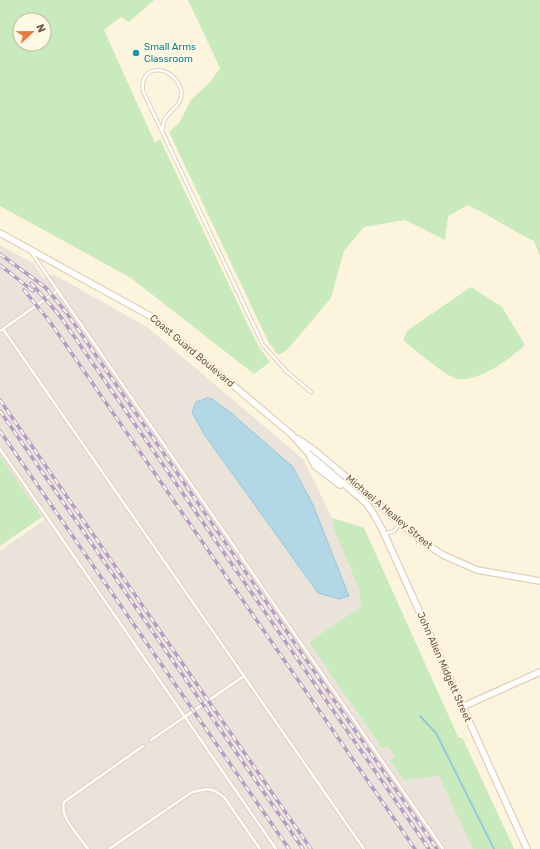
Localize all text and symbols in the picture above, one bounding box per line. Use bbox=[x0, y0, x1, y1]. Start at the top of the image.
north arrow bbox=[12, 12, 52, 52]
text: N bbox=[33, 22, 48, 35]
place label: Small Arms Classroom bbox=[144, 41, 196, 65]
marker: Small Arms Classroom bbox=[131, 48, 141, 58]
street label: Coast Guard Boulevard bbox=[147, 312, 237, 390]
street label: Michael A Healey Street bbox=[343, 472, 435, 552]
street label: John Allen Midgett Street bbox=[414, 610, 474, 724]

